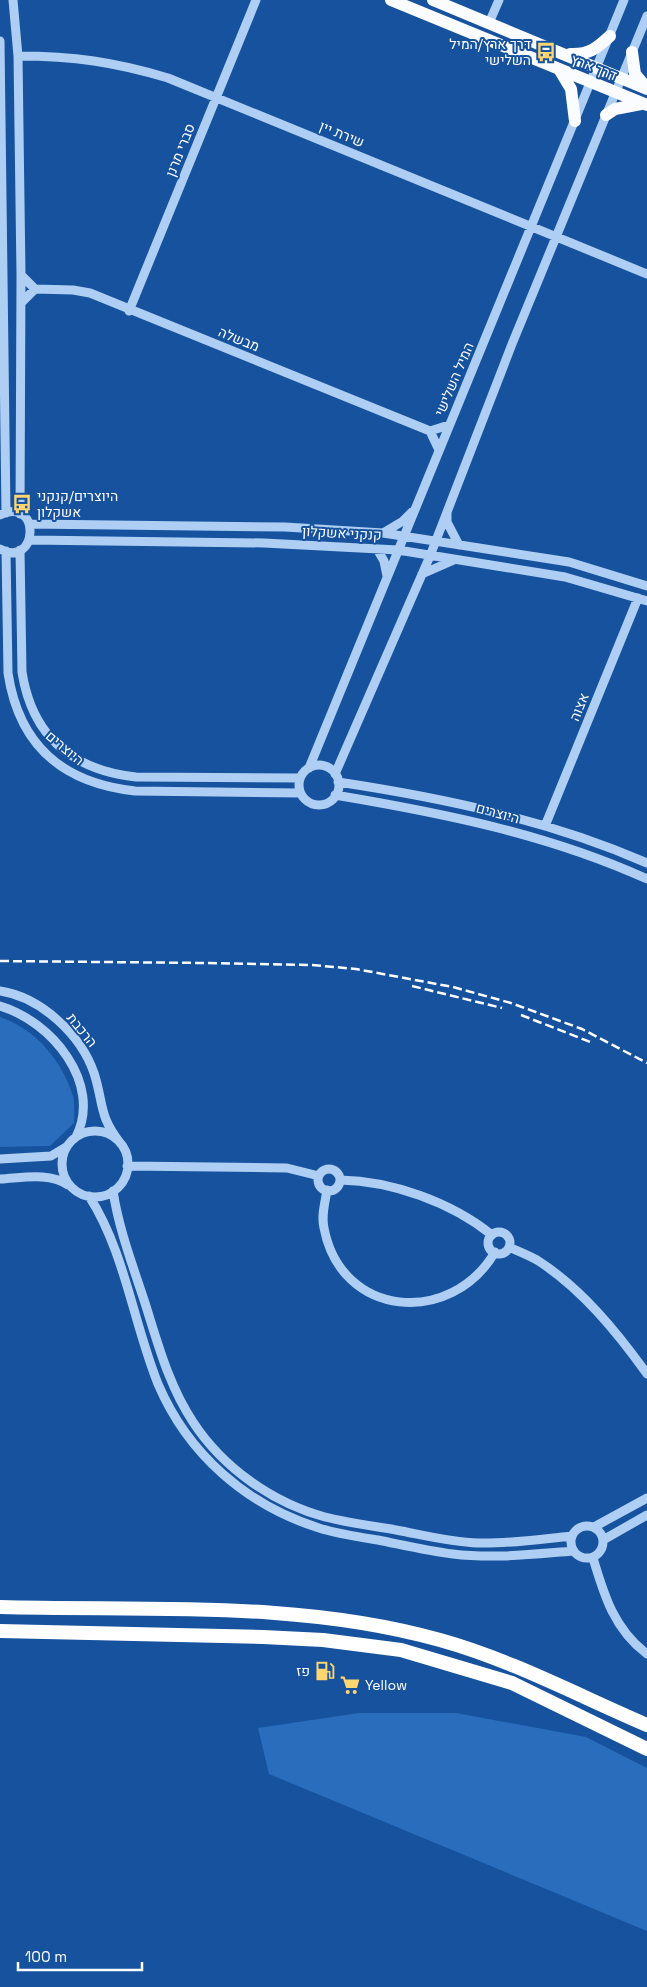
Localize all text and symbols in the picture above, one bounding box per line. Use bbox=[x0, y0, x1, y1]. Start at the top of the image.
place label: דרך ארץ/המיל השלישי bbox=[449, 35, 531, 69]
bus stop icon: דרך ארץ/המיל השלישי bbox=[535, 41, 557, 63]
street label: דרך ארץ bbox=[568, 50, 620, 84]
street label: שירת יין bbox=[317, 117, 367, 151]
street label: סברי מרנן bbox=[161, 121, 199, 179]
street label: מבשלה bbox=[216, 323, 262, 355]
street label: המיל השלישי bbox=[430, 339, 478, 419]
place label: היוצרים/קנקני אשקלון bbox=[37, 487, 118, 521]
bus stop icon: היוצרים/קנקני אשקלון bbox=[11, 493, 33, 515]
street label: קנקני אשקלון bbox=[302, 522, 382, 544]
street label: אצוה bbox=[565, 690, 593, 724]
street label: היוצרים bbox=[42, 727, 88, 769]
street label: היוצרים bbox=[474, 799, 522, 827]
street label: הרכבת bbox=[63, 1009, 101, 1051]
fuel station icon: פז bbox=[314, 1660, 336, 1682]
place label: פז bbox=[296, 1662, 310, 1680]
supermarket icon: Yellow bbox=[339, 1674, 361, 1696]
place label: Yellow bbox=[365, 1676, 407, 1694]
scale bar bbox=[18, 1940, 141, 1972]
text: 100 m bbox=[25, 1947, 67, 1966]

